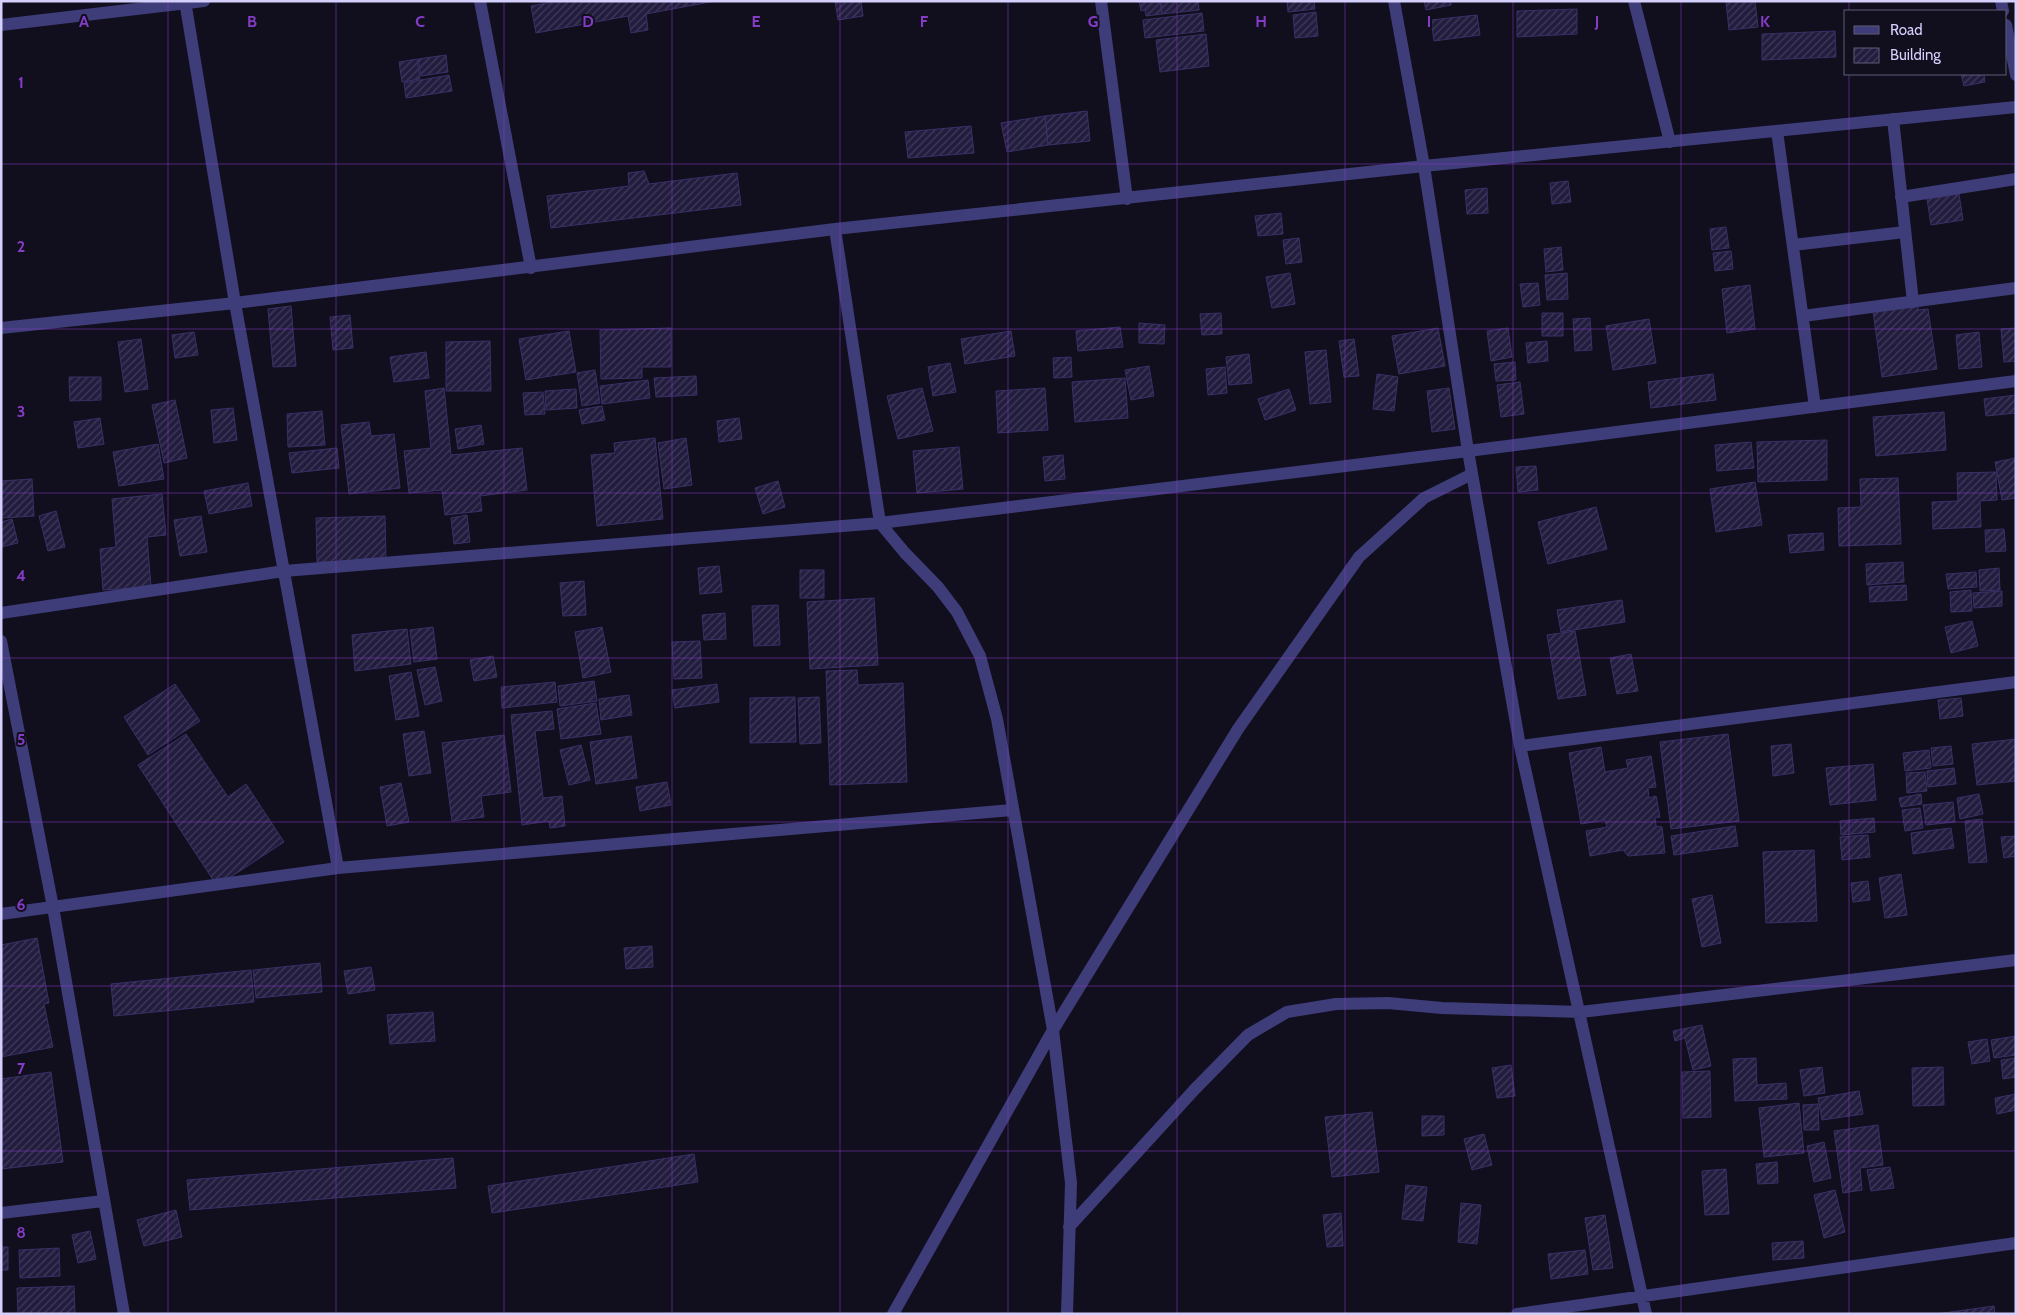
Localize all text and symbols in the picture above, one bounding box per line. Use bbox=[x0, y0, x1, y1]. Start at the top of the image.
legend bbox=[1844, 10, 2007, 75]
text: A bbox=[79, 12, 89, 31]
text: B bbox=[247, 12, 257, 31]
text: C bbox=[415, 12, 425, 31]
text: D bbox=[582, 12, 594, 31]
text: E bbox=[751, 12, 761, 31]
text: F bbox=[920, 12, 929, 31]
text: G bbox=[1088, 12, 1098, 31]
text: H bbox=[1255, 12, 1267, 31]
text: I bbox=[1427, 12, 1431, 31]
text: J bbox=[1594, 12, 1599, 31]
text: K bbox=[1760, 12, 1770, 31]
text: Road bbox=[1890, 21, 1923, 39]
text: Building bbox=[1890, 46, 1941, 64]
text: 1 bbox=[18, 73, 24, 92]
text: 2 bbox=[17, 237, 25, 256]
text: 3 bbox=[17, 402, 25, 421]
text: 4 bbox=[16, 566, 26, 585]
text: 5 bbox=[17, 730, 25, 749]
text: 6 bbox=[17, 895, 26, 914]
text: 7 bbox=[17, 1059, 26, 1078]
text: 8 bbox=[16, 1223, 26, 1242]

